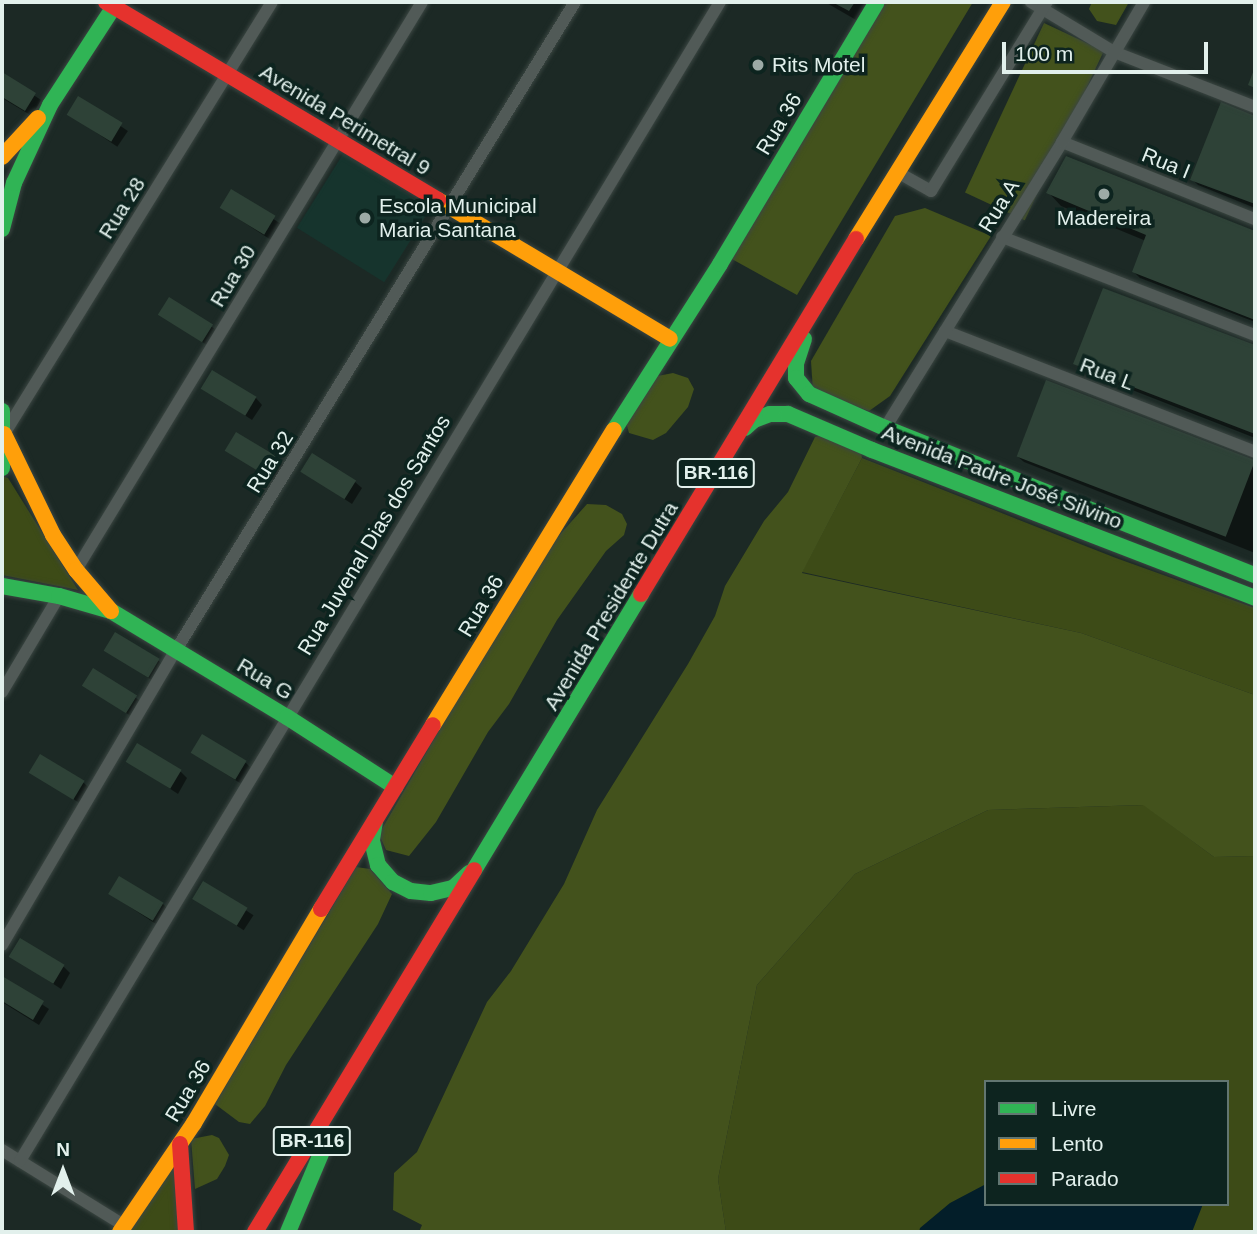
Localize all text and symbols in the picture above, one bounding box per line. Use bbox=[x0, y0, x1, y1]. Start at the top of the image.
scale bar bbox=[1005, 28, 1212, 72]
text: 100 m bbox=[1015, 42, 1073, 65]
place label: Rits Motel bbox=[772, 52, 865, 78]
marker: Rits Motel bbox=[750, 57, 766, 73]
street label: Avenida Perimetral 9 bbox=[255, 59, 435, 181]
street label: Rua 36 bbox=[751, 88, 807, 160]
street label: Rua I bbox=[1138, 142, 1194, 184]
street label: Rua 28 bbox=[93, 173, 151, 243]
street label: Rua A bbox=[973, 175, 1025, 237]
marker: Madereira bbox=[1096, 186, 1112, 202]
place label: Escola Municipal Maria Santana bbox=[379, 193, 537, 243]
place label: Madereira bbox=[1057, 205, 1151, 231]
marker: Escola Municipal Maria Santana bbox=[357, 210, 373, 226]
street label: Rua 30 bbox=[205, 240, 261, 312]
street label: Rua L bbox=[1076, 352, 1138, 396]
street label: Rua Juvenal Dias dos Santos bbox=[292, 410, 456, 660]
street label: Avenida Padre José Silvino bbox=[878, 419, 1126, 535]
street label: Rua 32 bbox=[241, 427, 299, 497]
road number: BR-116 bbox=[676, 458, 756, 488]
street label: Avenida Presidente Dutra bbox=[539, 497, 683, 715]
street label: Rua 36 bbox=[453, 570, 509, 642]
street label: Rua G bbox=[232, 653, 298, 705]
street label: Rua 36 bbox=[160, 1055, 216, 1127]
legend bbox=[984, 1080, 1229, 1206]
text: Livre bbox=[1051, 1097, 1097, 1120]
road number: BR-116 bbox=[272, 1126, 352, 1156]
text: Lento bbox=[1051, 1132, 1104, 1155]
north arrow bbox=[28, 1136, 98, 1206]
text: N bbox=[56, 1139, 70, 1160]
text: Parado bbox=[1051, 1167, 1119, 1190]

